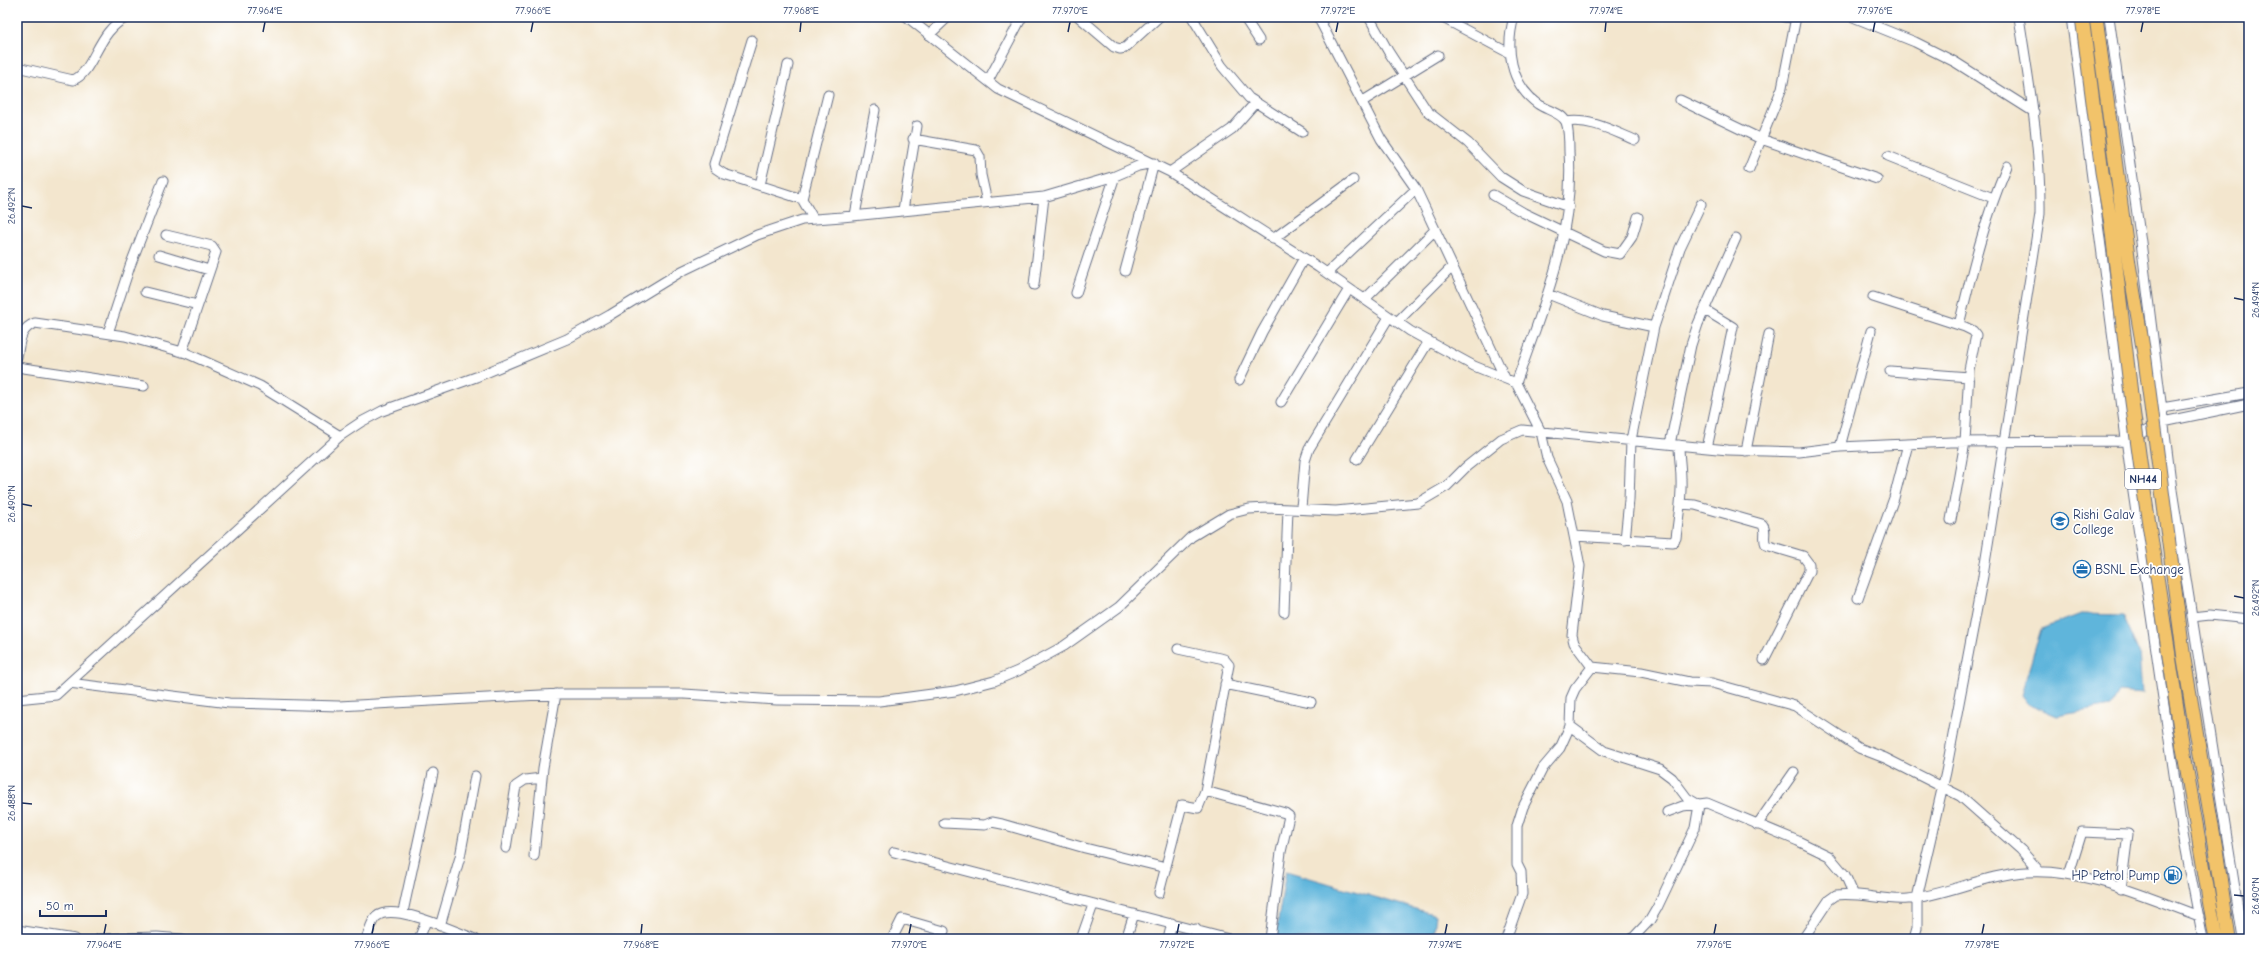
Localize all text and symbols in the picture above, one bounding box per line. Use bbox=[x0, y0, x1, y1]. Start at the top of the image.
text: 77.964°E bbox=[247, 5, 283, 17]
text: 77.966°E bbox=[515, 5, 551, 17]
text: 77.968°E bbox=[783, 5, 819, 17]
text: 77.970°E bbox=[1052, 5, 1088, 17]
text: 77.972°E bbox=[1321, 5, 1355, 17]
text: 77.974°E bbox=[1589, 5, 1623, 17]
text: 77.976°E bbox=[1858, 5, 1892, 17]
text: 77.978°E bbox=[2126, 5, 2160, 17]
text: 26.492°N bbox=[6, 188, 18, 224]
text: 26.494°N bbox=[2250, 282, 2262, 318]
road number: NH44 bbox=[2125, 469, 2161, 489]
text: 26.490°N bbox=[6, 485, 18, 523]
place label: Rishi Galav College bbox=[2073, 507, 2135, 537]
school or university icon: Rishi Galav College bbox=[2050, 511, 2070, 531]
office icon: BSNL Exchange bbox=[2072, 559, 2092, 579]
place label: BSNL Exchange bbox=[2095, 562, 2184, 577]
text: 26.492°N bbox=[2250, 580, 2262, 616]
text: 26.488°N bbox=[6, 785, 18, 821]
fuel station icon: HP Petrol Pump bbox=[2163, 865, 2183, 885]
place label: HP Petrol Pump bbox=[2071, 868, 2160, 883]
text: 26.490°N bbox=[2250, 877, 2262, 915]
scale bar bbox=[40, 892, 106, 918]
text: 50 m bbox=[46, 899, 74, 913]
text: 77.964°E bbox=[86, 939, 122, 951]
text: 77.966°E bbox=[354, 939, 390, 951]
text: 77.968°E bbox=[623, 939, 659, 951]
text: 77.970°E bbox=[891, 939, 927, 951]
text: 77.972°E bbox=[1160, 939, 1194, 951]
text: 77.974°E bbox=[1428, 939, 1462, 951]
text: 77.976°E bbox=[1697, 939, 1731, 951]
text: 77.978°E bbox=[1965, 939, 1999, 951]

